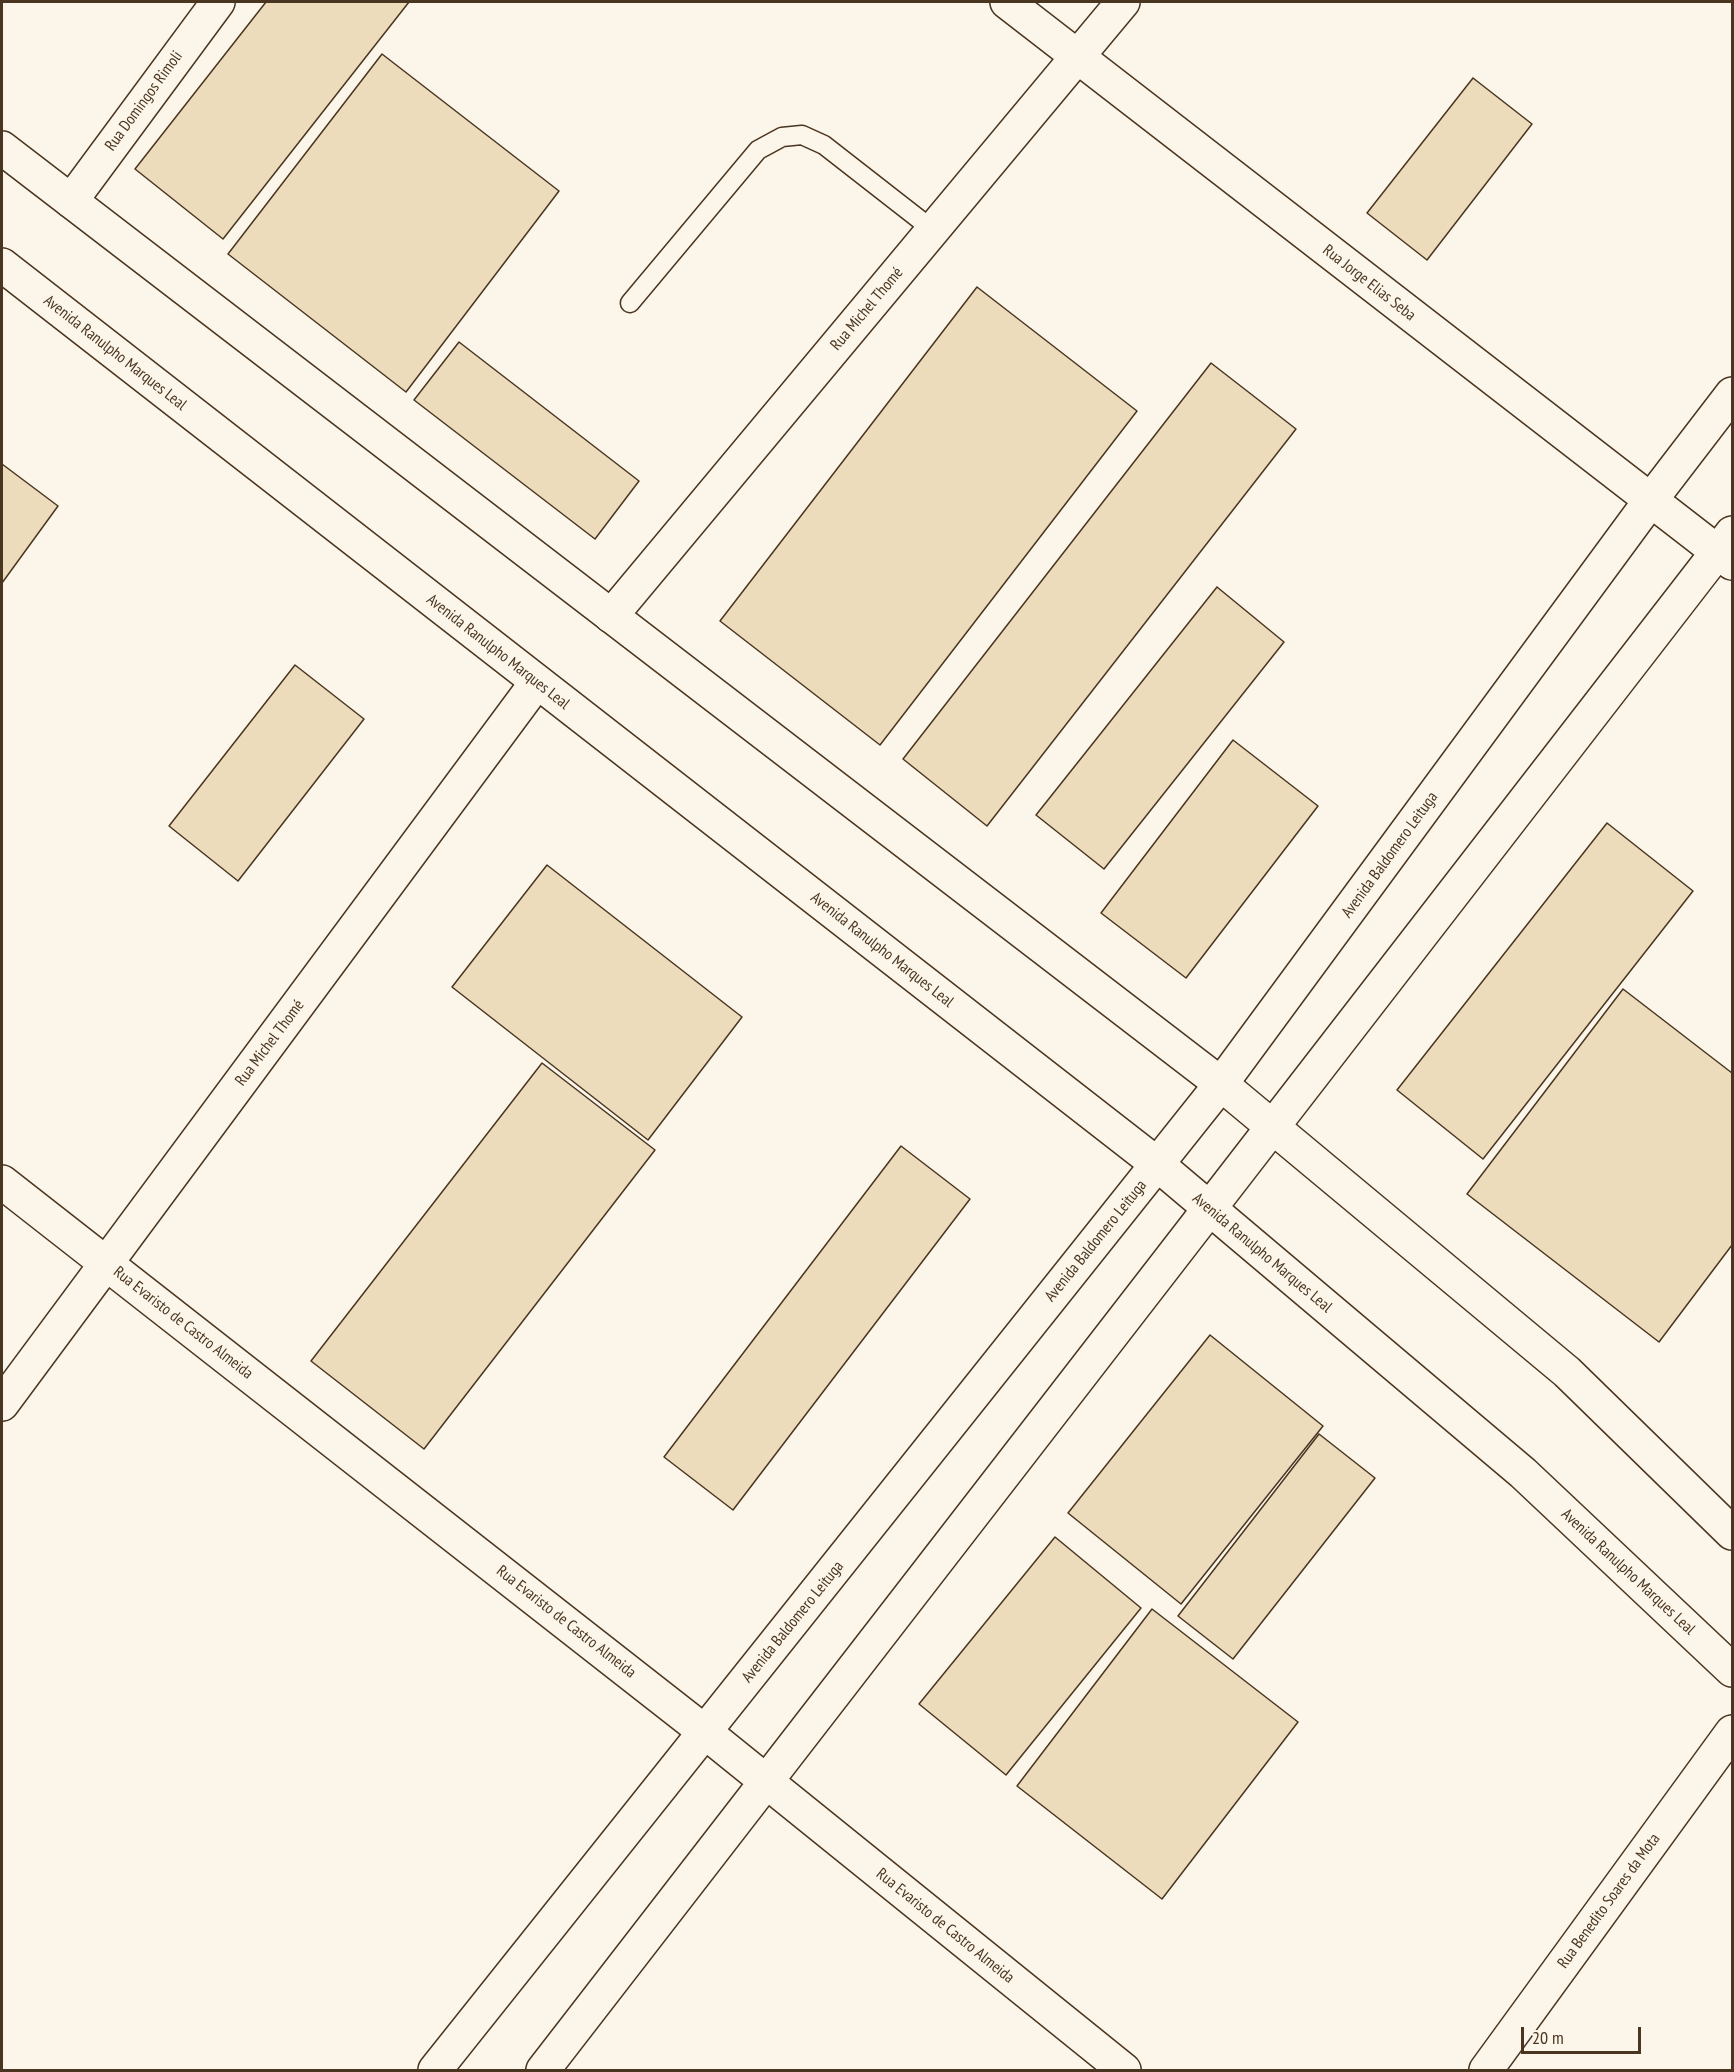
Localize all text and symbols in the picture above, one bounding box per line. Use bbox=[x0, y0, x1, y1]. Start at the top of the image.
street label: Rua Domingos Rimoli bbox=[101, 47, 187, 155]
street label: Rua Jorge Elias Seba bbox=[1319, 241, 1419, 325]
street label: Rua Michel Thomé bbox=[827, 264, 907, 354]
street label: Avenida Ranulpho Marques Leal bbox=[40, 291, 190, 415]
street label: Avenida Ranulpho Marques Leal bbox=[423, 590, 573, 714]
street label: Avenida Baldomero Leituga bbox=[1338, 788, 1442, 922]
street label: Avenida Ranulpho Marques Leal bbox=[807, 888, 957, 1012]
street label: Rua Michel Thomé bbox=[231, 996, 309, 1090]
street label: Avenida Baldomero Leituga bbox=[1041, 1176, 1151, 1306]
street label: Avenida Ranulpho Marques Leal bbox=[1188, 1189, 1336, 1317]
street label: Rua Evaristo de Castro Almeida bbox=[109, 1263, 257, 1383]
street label: Avenida Ranulpho Marques Leal bbox=[1557, 1505, 1699, 1639]
street label: Avenida Baldomero Leituga bbox=[738, 1557, 848, 1687]
street label: Rua Evaristo de Castro Almeida bbox=[492, 1562, 640, 1682]
street label: Rua Benedito Soares da Mota bbox=[1554, 1830, 1664, 1972]
street label: Rua Evaristo de Castro Almeida bbox=[872, 1864, 1018, 1988]
scale bar bbox=[1524, 2015, 1644, 2053]
text: 20 m bbox=[1532, 2026, 1564, 2049]

